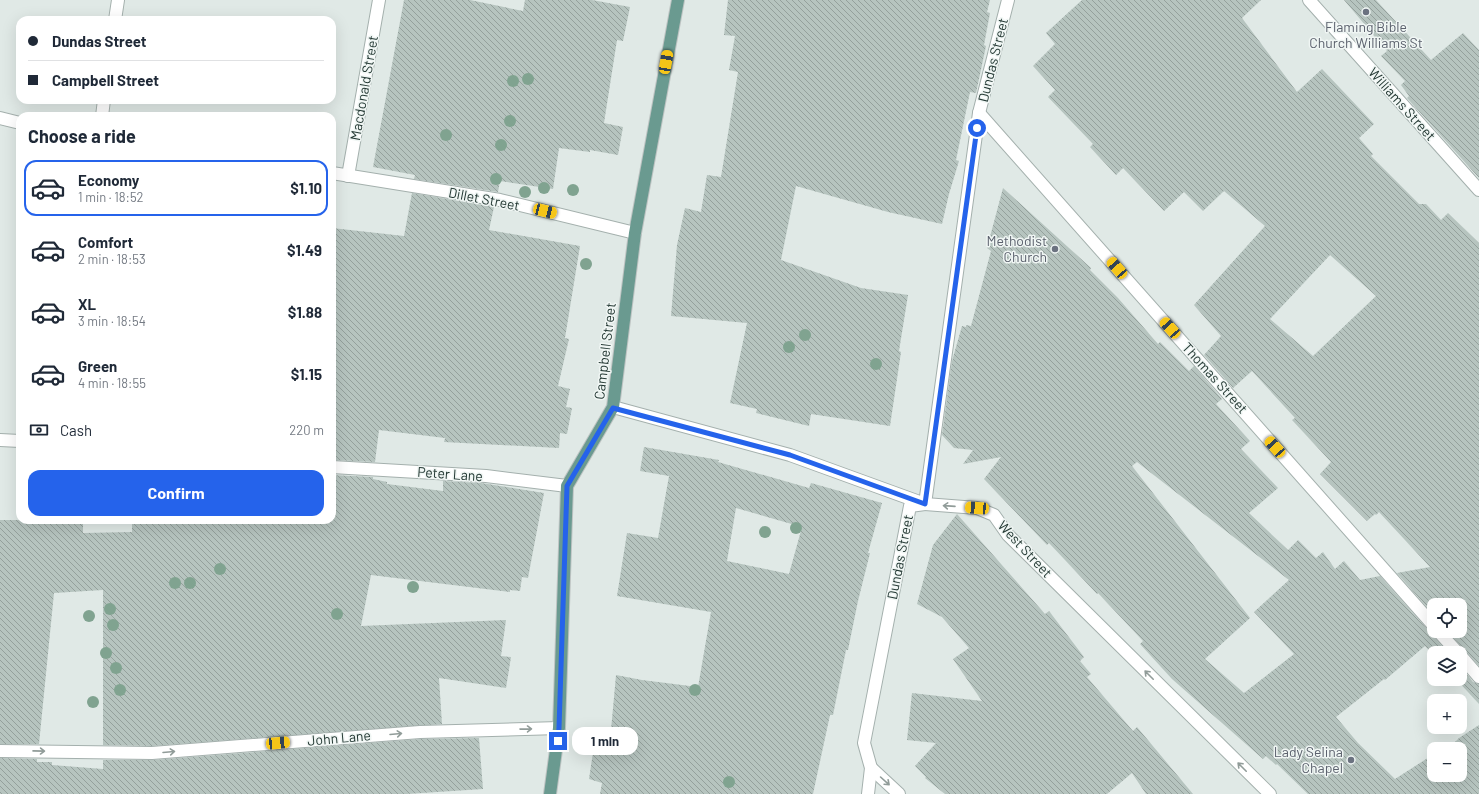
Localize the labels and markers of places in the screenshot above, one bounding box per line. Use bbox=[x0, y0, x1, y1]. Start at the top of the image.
marker: Flaming Bible Church Williams St bbox=[1361, 7, 1371, 17]
place label: Flaming Bible Church Williams St bbox=[1309, 18, 1423, 51]
place label: Methodist Church bbox=[986, 232, 1047, 265]
marker: Methodist Church bbox=[1050, 244, 1060, 254]
place label: Lady Selina Chapel bbox=[1274, 743, 1343, 776]
marker: Lady Selina Chapel bbox=[1346, 755, 1356, 765]

